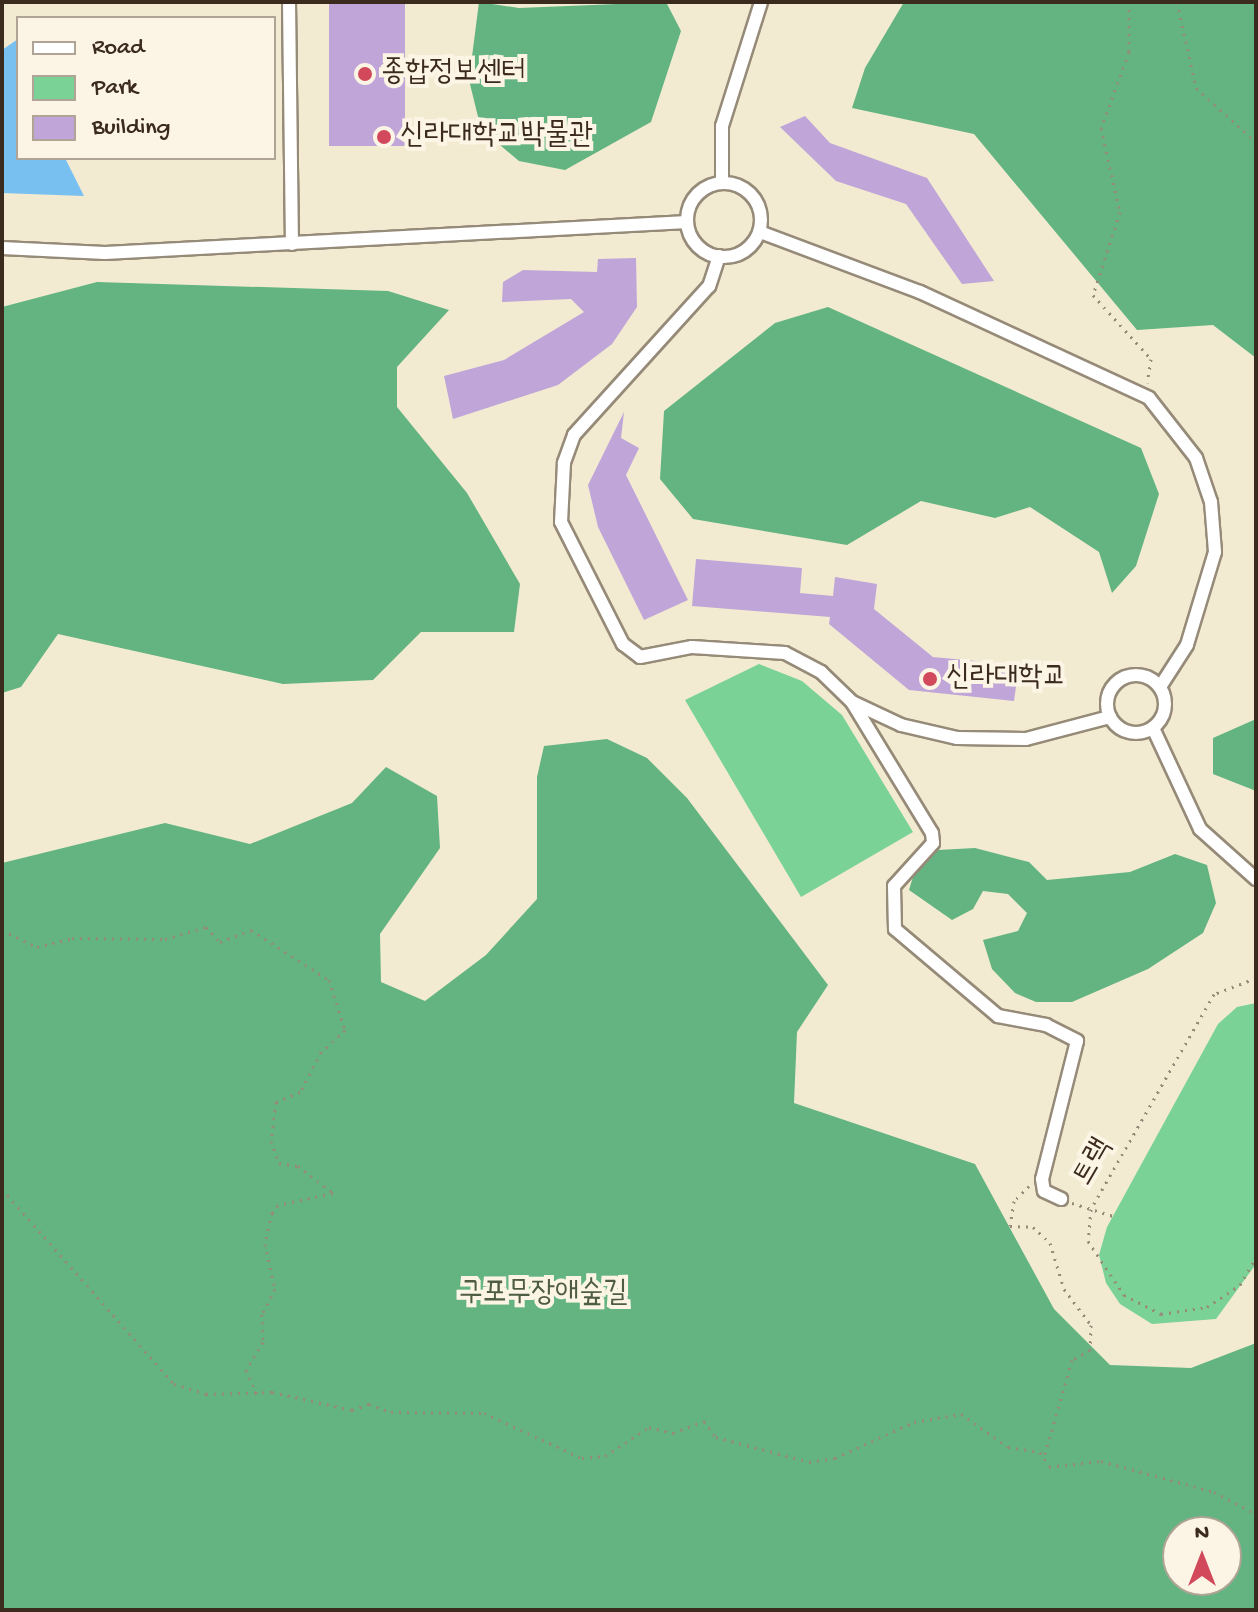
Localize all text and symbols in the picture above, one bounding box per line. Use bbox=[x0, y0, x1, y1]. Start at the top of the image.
legend bbox=[16, 16, 276, 160]
text: Road bbox=[92, 34, 144, 63]
place label: 종합정보센터 bbox=[381, 56, 526, 92]
marker: 종합정보센터 bbox=[356, 65, 374, 83]
text: Park bbox=[92, 74, 138, 103]
text: Building bbox=[92, 114, 170, 143]
place label: 신라대학교박물관 bbox=[400, 119, 593, 155]
marker: 신라대학교박물관 bbox=[375, 128, 393, 146]
place label: 신라대학교 bbox=[946, 661, 1067, 697]
marker: 신라대학교 bbox=[921, 670, 939, 688]
street label: 트랙 bbox=[1066, 1133, 1122, 1193]
park label: 구포무장애숲길 bbox=[459, 1277, 627, 1313]
north arrow bbox=[1162, 1516, 1242, 1596]
text: N bbox=[1195, 1521, 1209, 1547]

